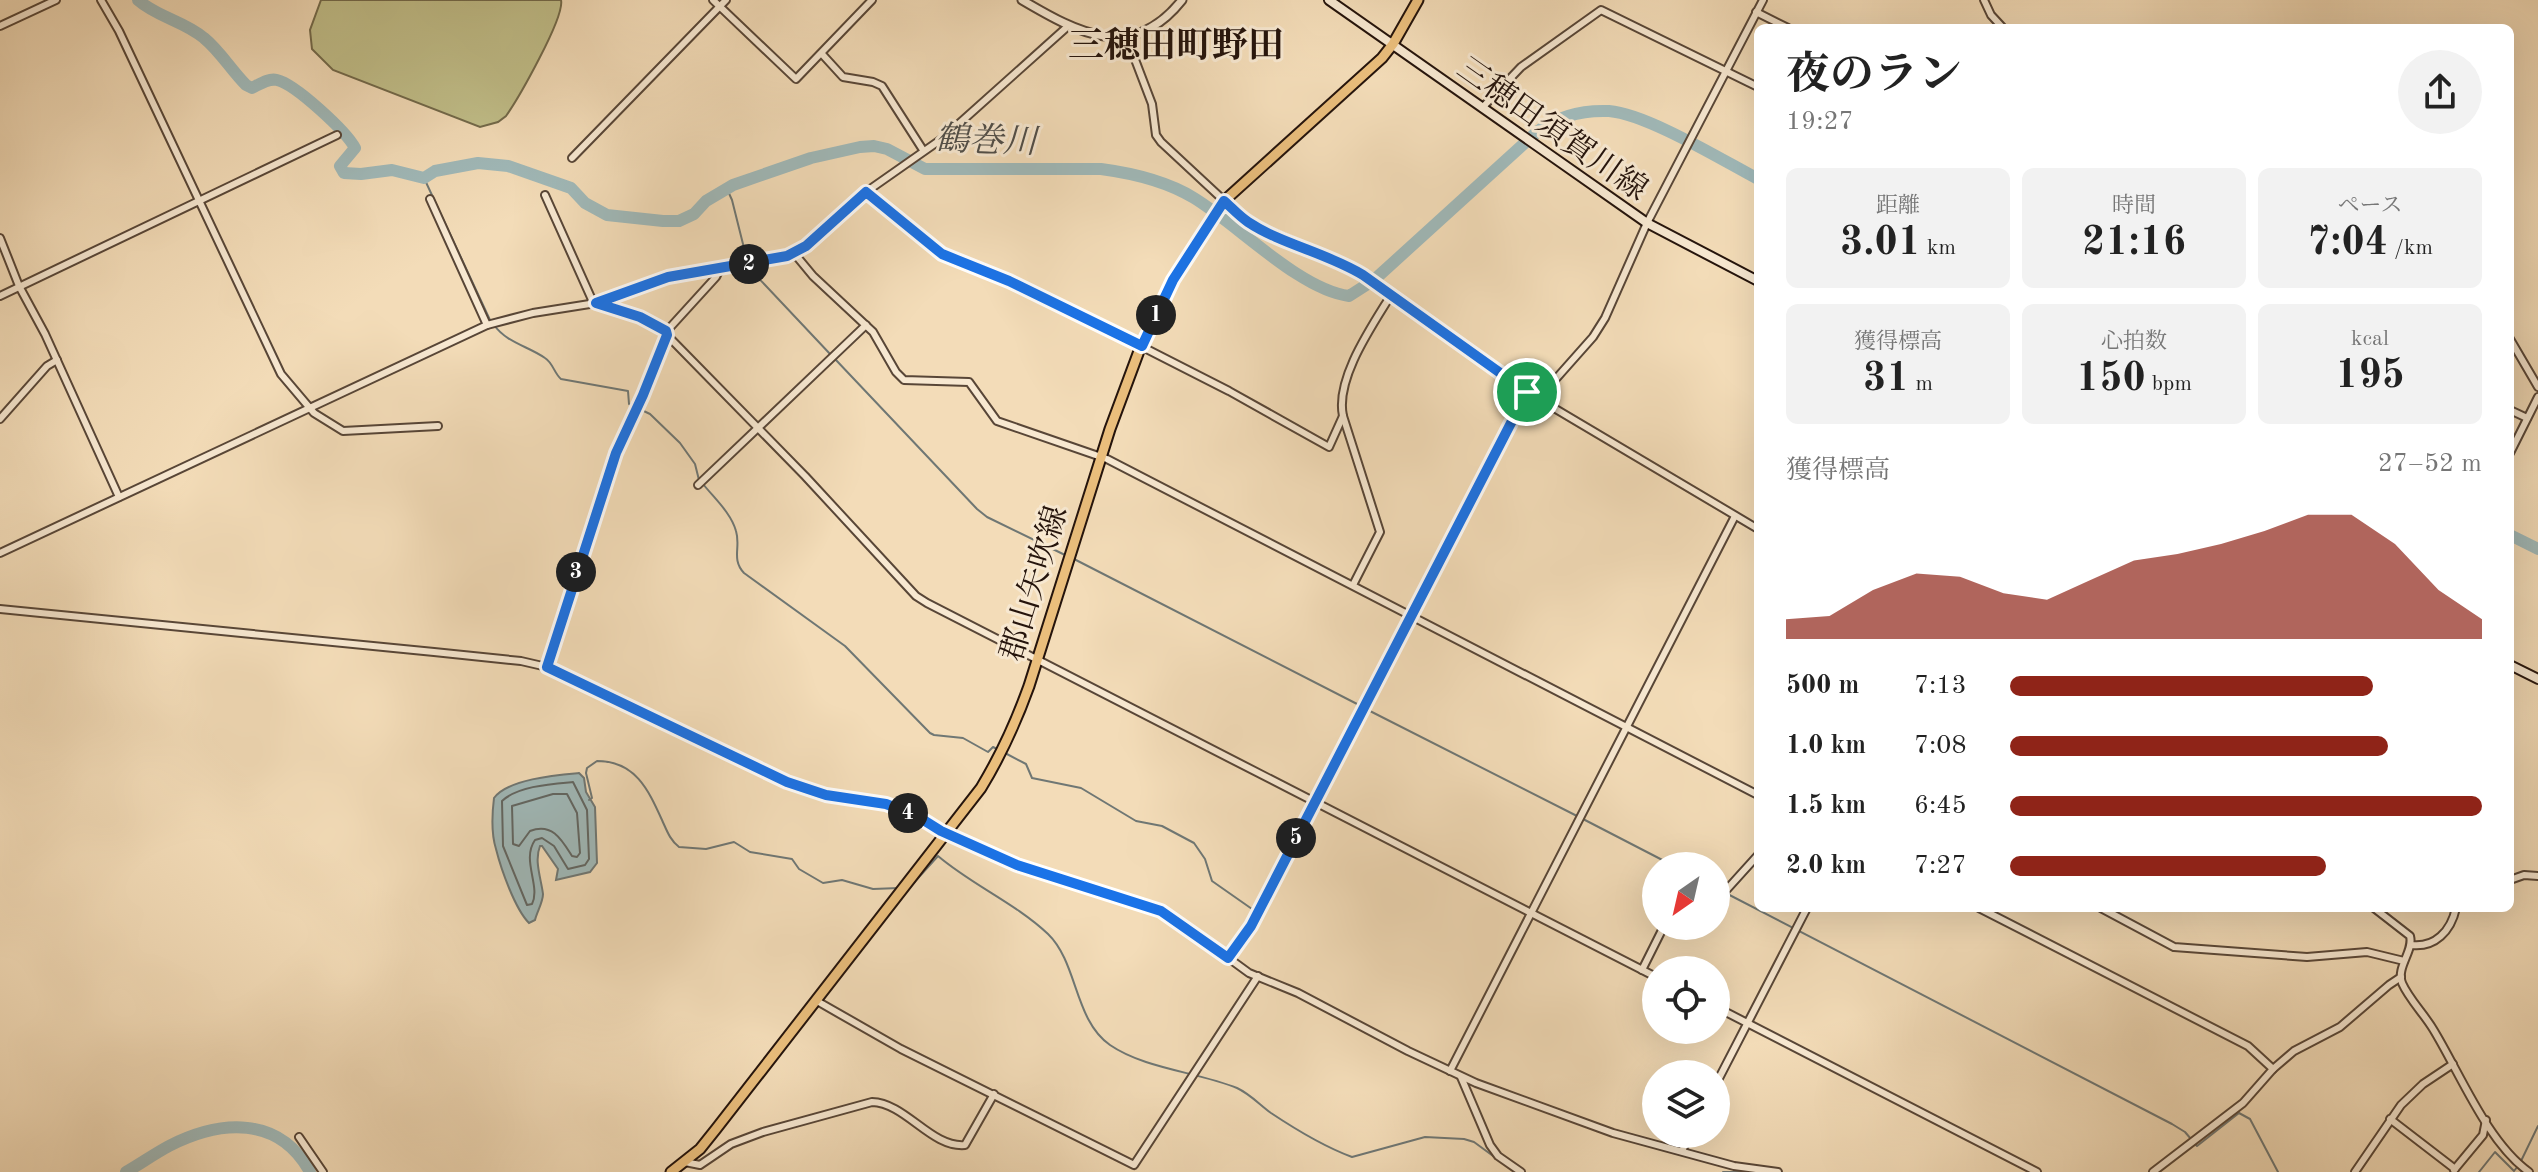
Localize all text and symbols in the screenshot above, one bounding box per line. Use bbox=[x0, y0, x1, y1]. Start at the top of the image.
district label: 三穂田町野田 bbox=[1068, 26, 1284, 66]
button: share bbox=[2398, 50, 2482, 134]
street label: 三穂田須賀川線 bbox=[1450, 51, 1654, 208]
text: 夜のラン bbox=[1786, 54, 1962, 98]
text: 19:27 bbox=[1786, 109, 1854, 135]
water label: 鶴巻川 bbox=[934, 120, 1042, 161]
text: 距離 bbox=[1876, 195, 1920, 217]
text: 時間 bbox=[2112, 195, 2156, 217]
text: ペース bbox=[2338, 195, 2402, 217]
text: 3.01 bbox=[1840, 224, 1921, 264]
text: 21:16 bbox=[2082, 224, 2186, 264]
text: 7:04 bbox=[2307, 224, 2388, 264]
text: km bbox=[1921, 237, 1956, 259]
text: /km bbox=[2388, 237, 2433, 259]
pin: 2 bbox=[729, 244, 769, 284]
text: 2 bbox=[743, 253, 755, 275]
pin: 1 bbox=[1136, 295, 1176, 335]
text: 1 bbox=[1150, 304, 1162, 326]
text: kcal bbox=[2351, 328, 2389, 350]
text: 獲得標高 bbox=[1854, 331, 1942, 353]
text: 心拍数 bbox=[2101, 331, 2167, 353]
text: 195 bbox=[2335, 357, 2405, 397]
pin bbox=[1493, 358, 1561, 426]
text: 31 bbox=[1863, 360, 1909, 400]
text: 150 bbox=[2076, 360, 2146, 400]
icon: arrive bbox=[1505, 370, 1549, 414]
text: m bbox=[1909, 373, 1933, 395]
text: bpm bbox=[2146, 373, 2192, 395]
text: 27–52 m bbox=[2378, 451, 2482, 477]
text: 獲得標高 bbox=[1786, 458, 1890, 484]
street label: 郡山矢吹線 bbox=[994, 502, 1075, 665]
pin: 3 bbox=[556, 552, 596, 592]
text: 3 bbox=[570, 561, 582, 583]
text: 500 m bbox=[1786, 673, 1859, 699]
text: 7:13 bbox=[1914, 673, 1967, 699]
text: 1.0 km bbox=[1786, 733, 1866, 759]
text: 7:08 bbox=[1914, 733, 1967, 759]
pin: 4 bbox=[888, 793, 928, 833]
text: 1.5 km bbox=[1786, 793, 1866, 819]
text: 6:45 bbox=[1914, 793, 1967, 819]
text: 4 bbox=[902, 802, 914, 824]
pin: 5 bbox=[1276, 818, 1316, 858]
text: 5 bbox=[1290, 827, 1302, 849]
north arrow bbox=[1642, 852, 1730, 940]
map controls bbox=[1642, 852, 1730, 1148]
text: 2.0 km bbox=[1786, 853, 1866, 879]
text: 7:27 bbox=[1914, 853, 1967, 879]
button: locate bbox=[1642, 956, 1730, 1044]
button: layers bbox=[1642, 1060, 1730, 1148]

